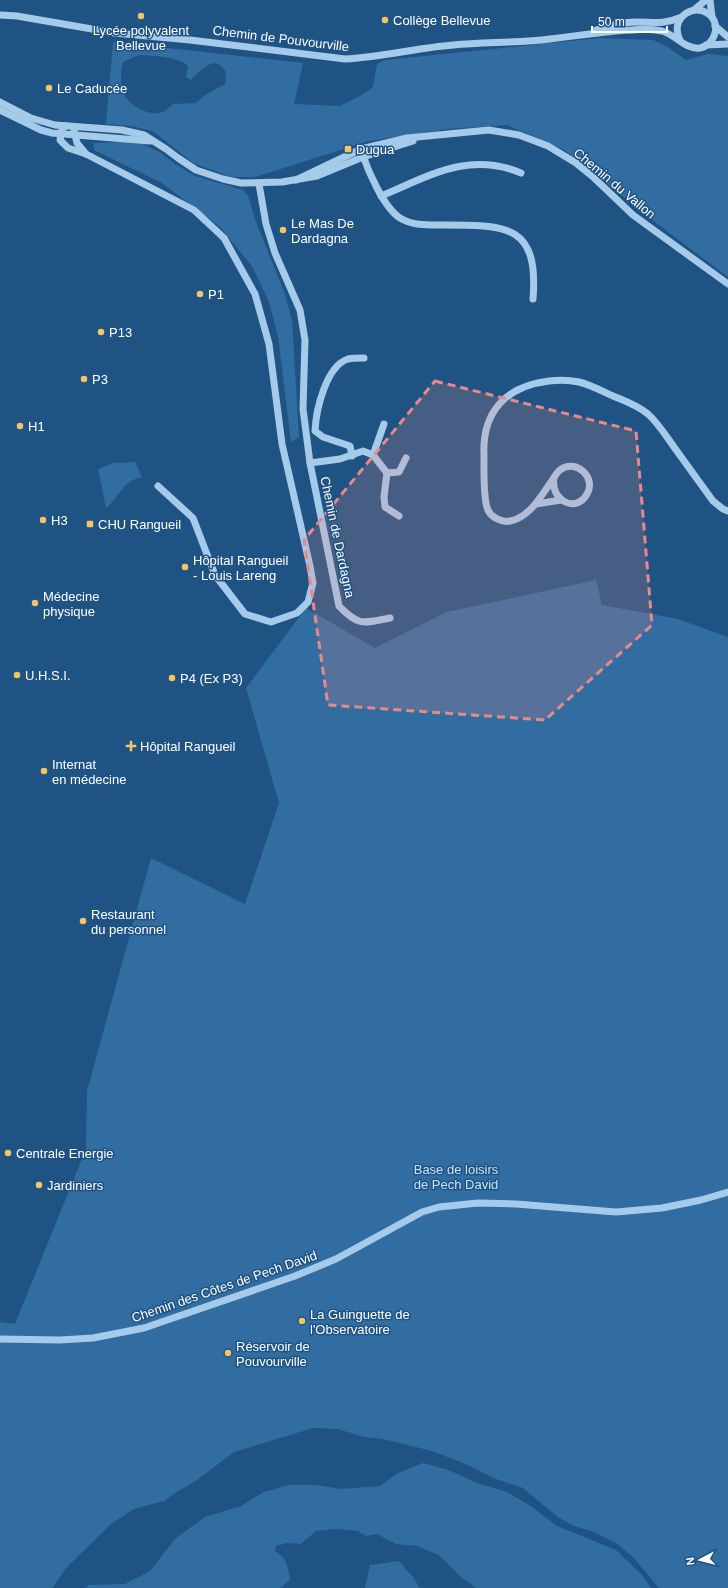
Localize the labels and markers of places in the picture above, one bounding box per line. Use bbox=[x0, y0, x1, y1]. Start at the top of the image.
marker: Lycée polyvalent Bellevue bbox=[136, 11, 146, 21]
place label: Collège Bellevue bbox=[393, 13, 491, 28]
marker: Collège Bellevue bbox=[380, 15, 390, 25]
place label: Lycée polyvalent Bellevue bbox=[93, 23, 190, 53]
place label: Le Caducée bbox=[57, 81, 127, 96]
marker: Le Caducée bbox=[44, 83, 54, 93]
place label: Dugua bbox=[356, 142, 395, 157]
marker: Dugua bbox=[343, 144, 353, 154]
place label: Le Mas De Dardagna bbox=[291, 216, 354, 246]
marker: Le Mas De Dardagna bbox=[278, 225, 288, 235]
place label: P1 bbox=[208, 287, 224, 302]
marker: P1 bbox=[195, 289, 205, 299]
place label: P13 bbox=[109, 325, 132, 340]
marker: P13 bbox=[96, 327, 106, 337]
place label: P3 bbox=[92, 372, 108, 387]
marker: P3 bbox=[79, 374, 89, 384]
place label: H1 bbox=[28, 419, 45, 434]
marker: H1 bbox=[15, 421, 25, 431]
place label: H3 bbox=[51, 513, 68, 528]
marker: H3 bbox=[38, 515, 48, 525]
place label: CHU Rangueil bbox=[98, 517, 181, 532]
marker: CHU Rangueil bbox=[85, 519, 95, 529]
place label: Hôpital Rangueil - Louis Lareng bbox=[193, 553, 289, 583]
marker: Hôpital Rangueil - Louis Lareng bbox=[180, 562, 190, 572]
place label: Médecine physique bbox=[43, 589, 99, 619]
marker: Médecine physique bbox=[30, 598, 40, 608]
place label: U.H.S.I. bbox=[25, 668, 71, 683]
marker: U.H.S.I. bbox=[12, 670, 22, 680]
place label: P4 (Ex P3) bbox=[180, 671, 243, 686]
marker: P4 (Ex P3) bbox=[167, 673, 177, 683]
place label: Hôpital Rangueil bbox=[140, 739, 236, 754]
marker: Hôpital Rangueil bbox=[125, 740, 137, 752]
place label: Internat en médecine bbox=[52, 757, 126, 787]
marker: Internat en médecine bbox=[39, 766, 49, 776]
place label: Restaurant du personnel bbox=[91, 907, 166, 937]
marker: Restaurant du personnel bbox=[78, 916, 88, 926]
place label: Centrale Energie bbox=[16, 1146, 114, 1161]
marker: Centrale Energie bbox=[3, 1148, 13, 1158]
place label: Jardiniers bbox=[47, 1178, 104, 1193]
marker: Jardiniers bbox=[34, 1180, 44, 1190]
place label: La Guinguette de l'Observatoire bbox=[310, 1307, 410, 1337]
marker: La Guinguette de l'Observatoire bbox=[297, 1316, 307, 1326]
place label: Réservoir de Pouvourville bbox=[236, 1339, 310, 1369]
marker: Réservoir de Pouvourville bbox=[223, 1348, 233, 1358]

